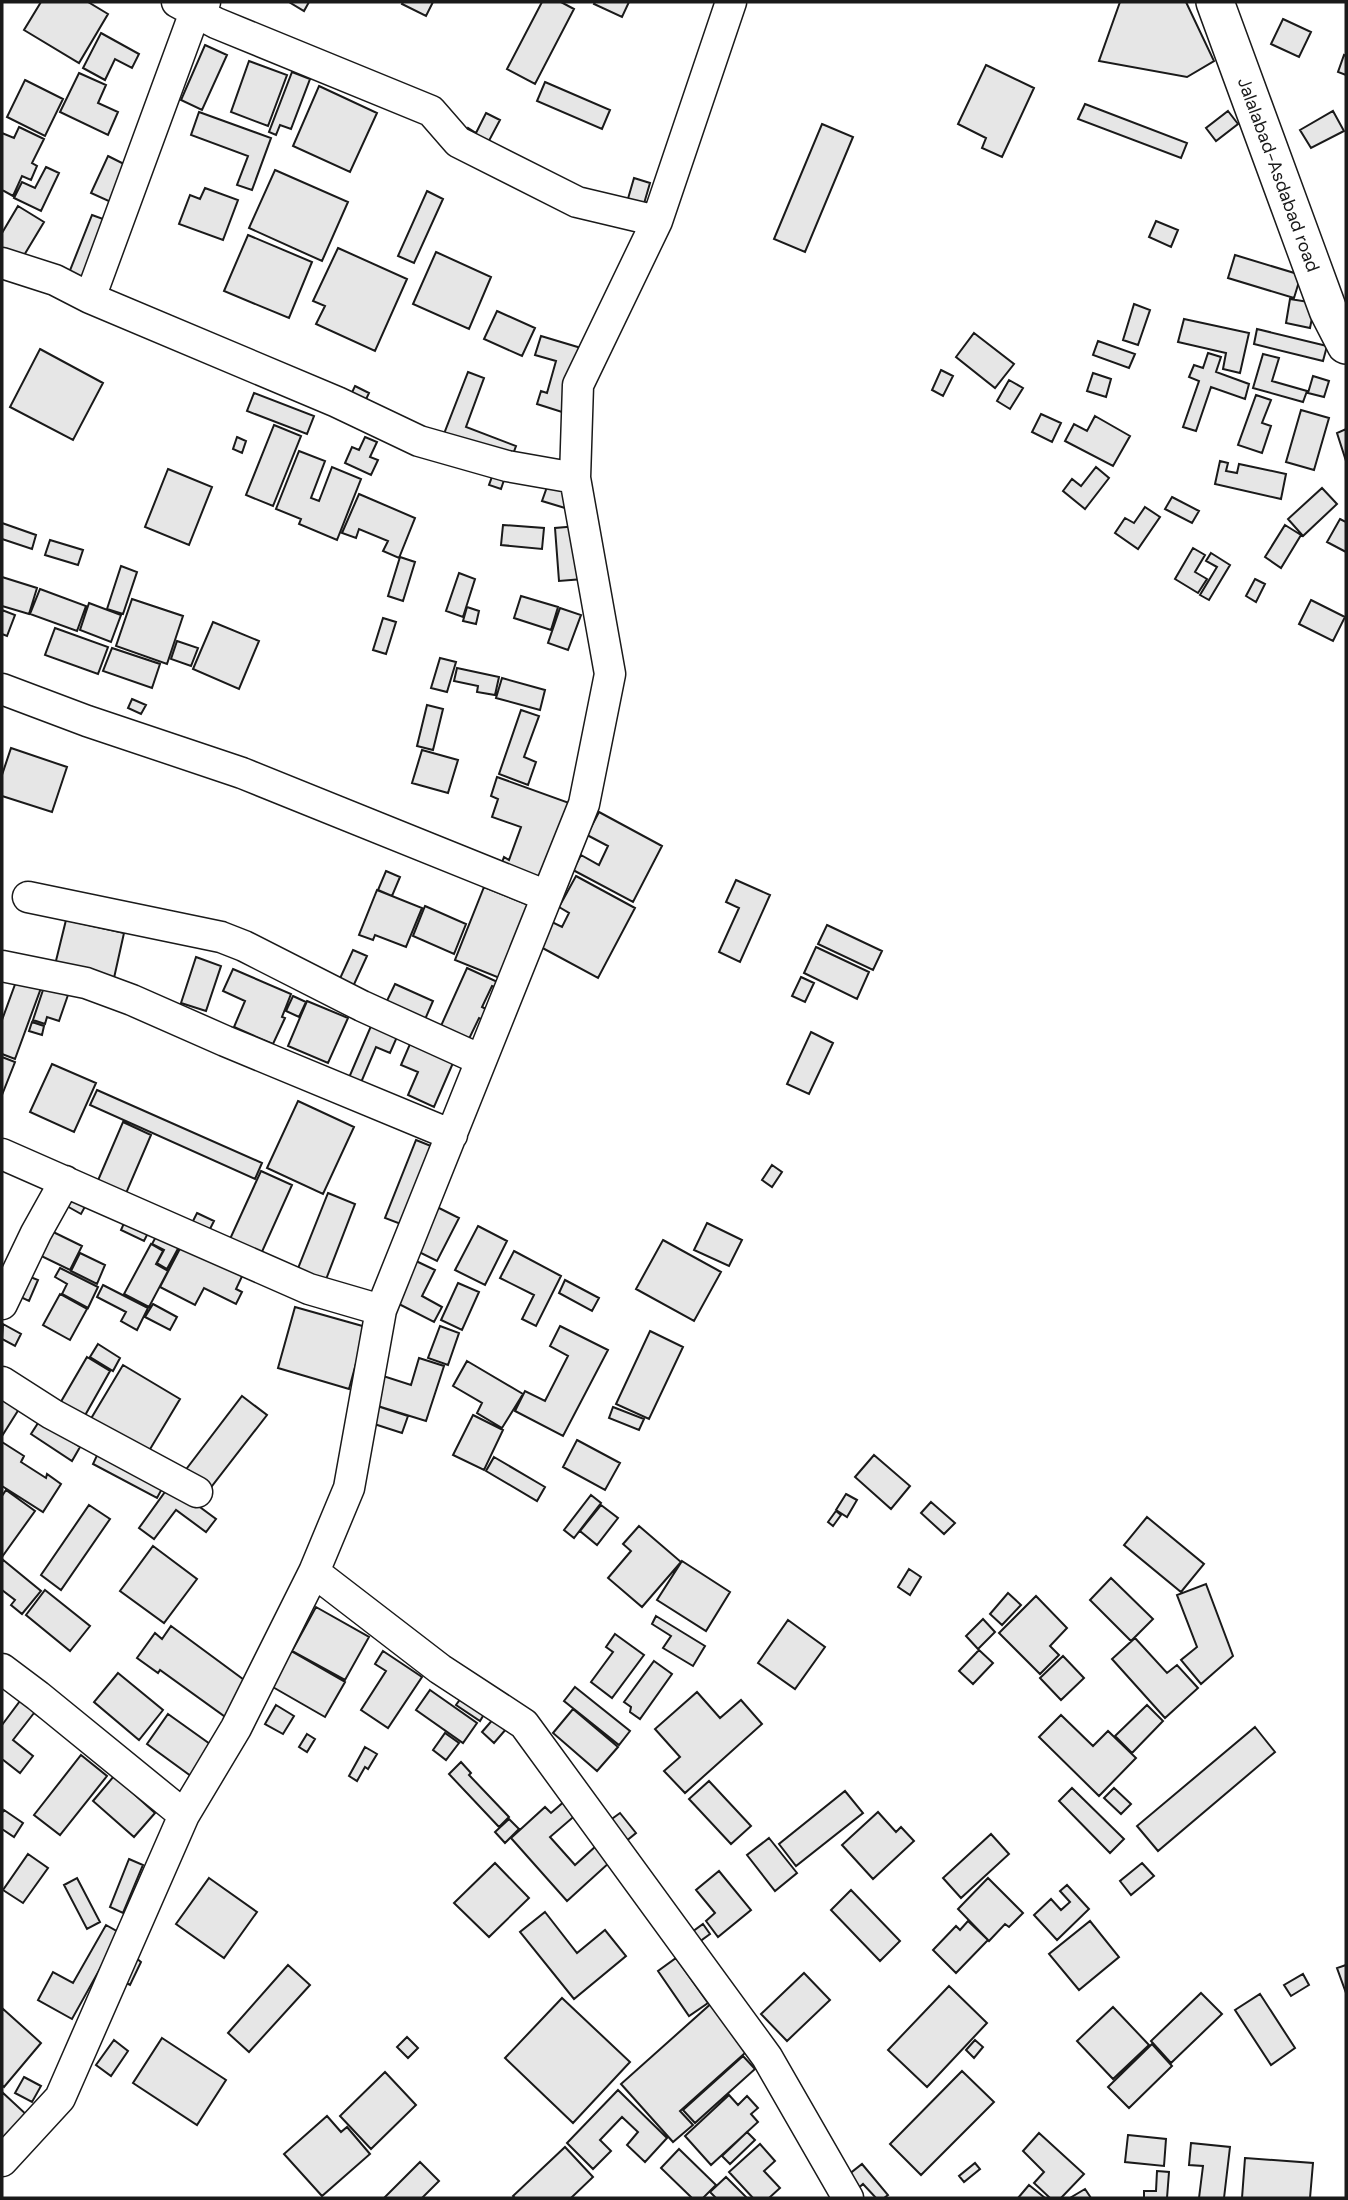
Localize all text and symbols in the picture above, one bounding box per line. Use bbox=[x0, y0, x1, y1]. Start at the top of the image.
street label: Jalalabad-Asdabad road bbox=[1232, 74, 1325, 275]

